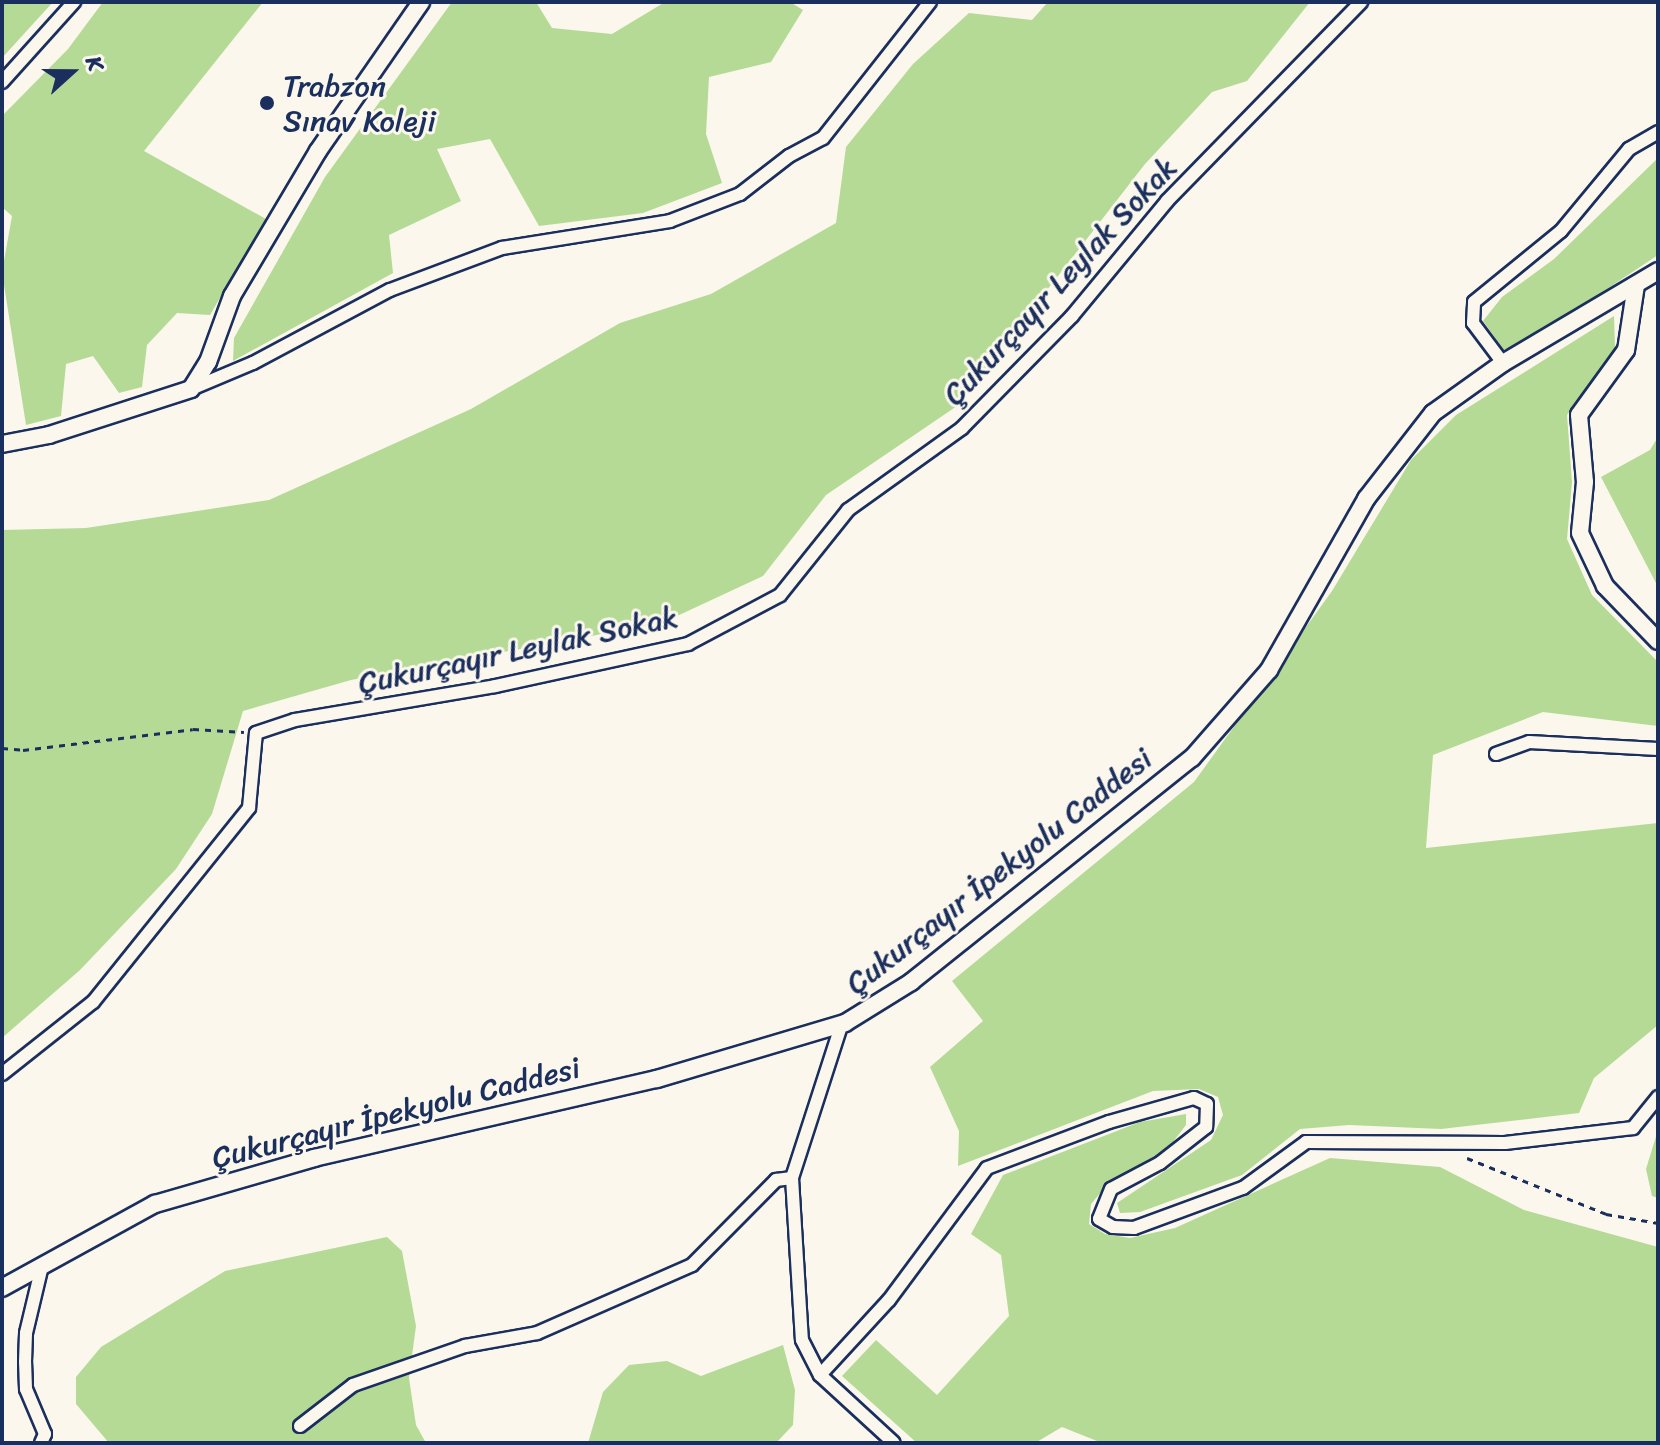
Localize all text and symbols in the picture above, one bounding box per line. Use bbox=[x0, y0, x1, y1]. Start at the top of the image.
north arrow bbox=[32, 32, 112, 112]
text: K bbox=[74, 50, 115, 76]
place label: Trabzon Sınav Koleji bbox=[283, 68, 439, 138]
marker: Trabzon Sınav Koleji bbox=[258, 94, 276, 112]
street label: Çukurçayır Leylak Sokak bbox=[936, 149, 1184, 413]
street label: Çukurçayır Leylak Sokak bbox=[355, 598, 681, 702]
street label: Çukurçayır İpekyolu Caddesi bbox=[840, 741, 1158, 1001]
street label: Çukurçayır İpekyolu Caddesi bbox=[209, 1050, 583, 1176]

